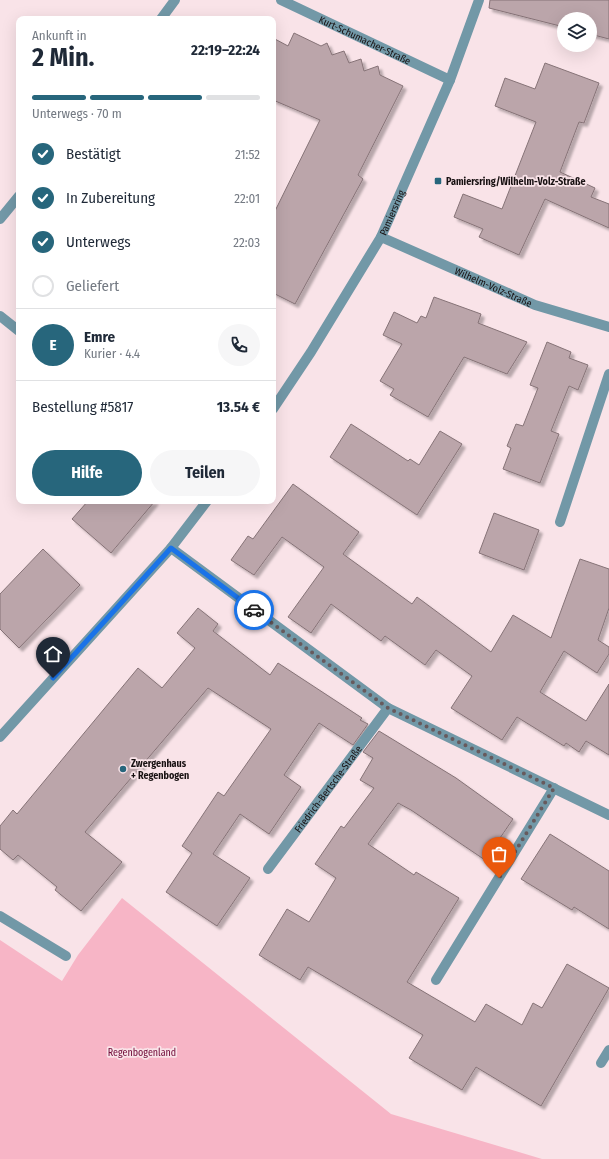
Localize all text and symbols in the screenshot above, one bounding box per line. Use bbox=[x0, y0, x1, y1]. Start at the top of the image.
map controls bbox=[557, 12, 597, 52]
button: layers bbox=[557, 12, 597, 52]
street label: Kurt-Schumacher-Straße bbox=[317, 14, 412, 68]
text: Ankunft in bbox=[32, 28, 87, 43]
text: 22:19–22:24 bbox=[191, 41, 260, 59]
text: 2 Min. bbox=[32, 42, 94, 73]
text: Unterwegs · 70 m bbox=[32, 106, 122, 121]
icon: check bbox=[32, 143, 54, 165]
text: Bestätigt bbox=[66, 145, 121, 163]
text: 21:52 bbox=[235, 147, 260, 162]
marker: Pamiersring/Wilhelm-Volz-Straße bbox=[433, 176, 443, 186]
place label: Pamiersring/Wilhelm-Volz-Straße bbox=[446, 176, 586, 188]
icon: check bbox=[32, 187, 54, 209]
street label: Pamiersring bbox=[377, 188, 408, 237]
text: In Zubereitung bbox=[66, 189, 155, 207]
text: 22:01 bbox=[234, 191, 260, 206]
icon: check bbox=[32, 231, 54, 253]
text: Unterwegs bbox=[66, 233, 131, 251]
text: 22:03 bbox=[233, 235, 260, 250]
street label: Wilhelm-Volz-Straße bbox=[453, 265, 534, 310]
text: Geliefert bbox=[66, 277, 119, 295]
button: phone bbox=[218, 324, 260, 366]
text: Emre bbox=[84, 328, 115, 346]
text: E bbox=[49, 336, 57, 354]
text: Kurier · 4.4 bbox=[84, 346, 140, 361]
text: Bestellung #5817 bbox=[32, 398, 133, 416]
text: 13.54 € bbox=[217, 398, 260, 416]
button: Hilfe bbox=[32, 450, 142, 496]
button: Teilen bbox=[150, 450, 260, 496]
courier bbox=[234, 590, 274, 630]
icon: car bbox=[243, 599, 265, 621]
pin bbox=[36, 637, 70, 678]
icon: home bbox=[42, 643, 64, 665]
street label: Friedrich-Bertsche-Straße bbox=[292, 743, 365, 835]
place label: Zwergenhaus + Regenbogen bbox=[131, 758, 189, 782]
marker: Zwergenhaus + Regenbogen bbox=[118, 764, 128, 774]
pin bbox=[482, 837, 516, 878]
icon: bag bbox=[488, 843, 510, 865]
park label: Regenbogenland bbox=[108, 1047, 176, 1059]

